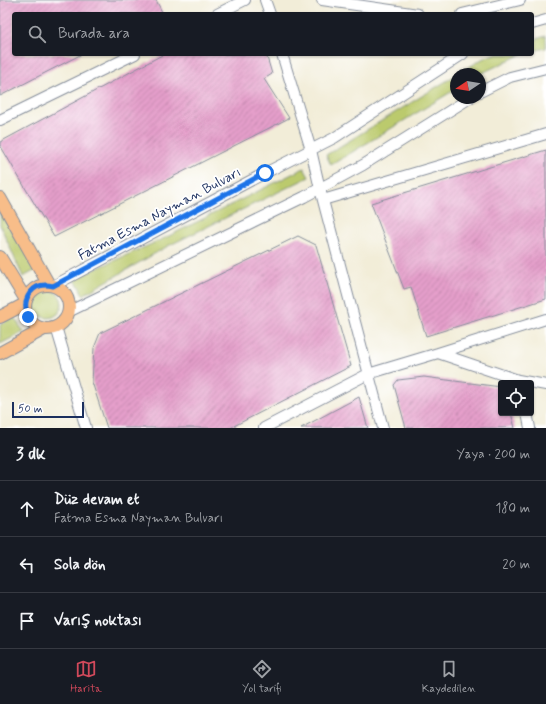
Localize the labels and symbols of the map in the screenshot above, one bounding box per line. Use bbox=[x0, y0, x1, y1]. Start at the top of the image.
north arrow bbox=[450, 68, 486, 104]
street label: Fatma Esma Nayman Bulvarı bbox=[75, 163, 244, 265]
route start bbox=[256, 164, 274, 182]
route end bbox=[19, 308, 37, 326]
scale bar bbox=[12, 400, 84, 419]

